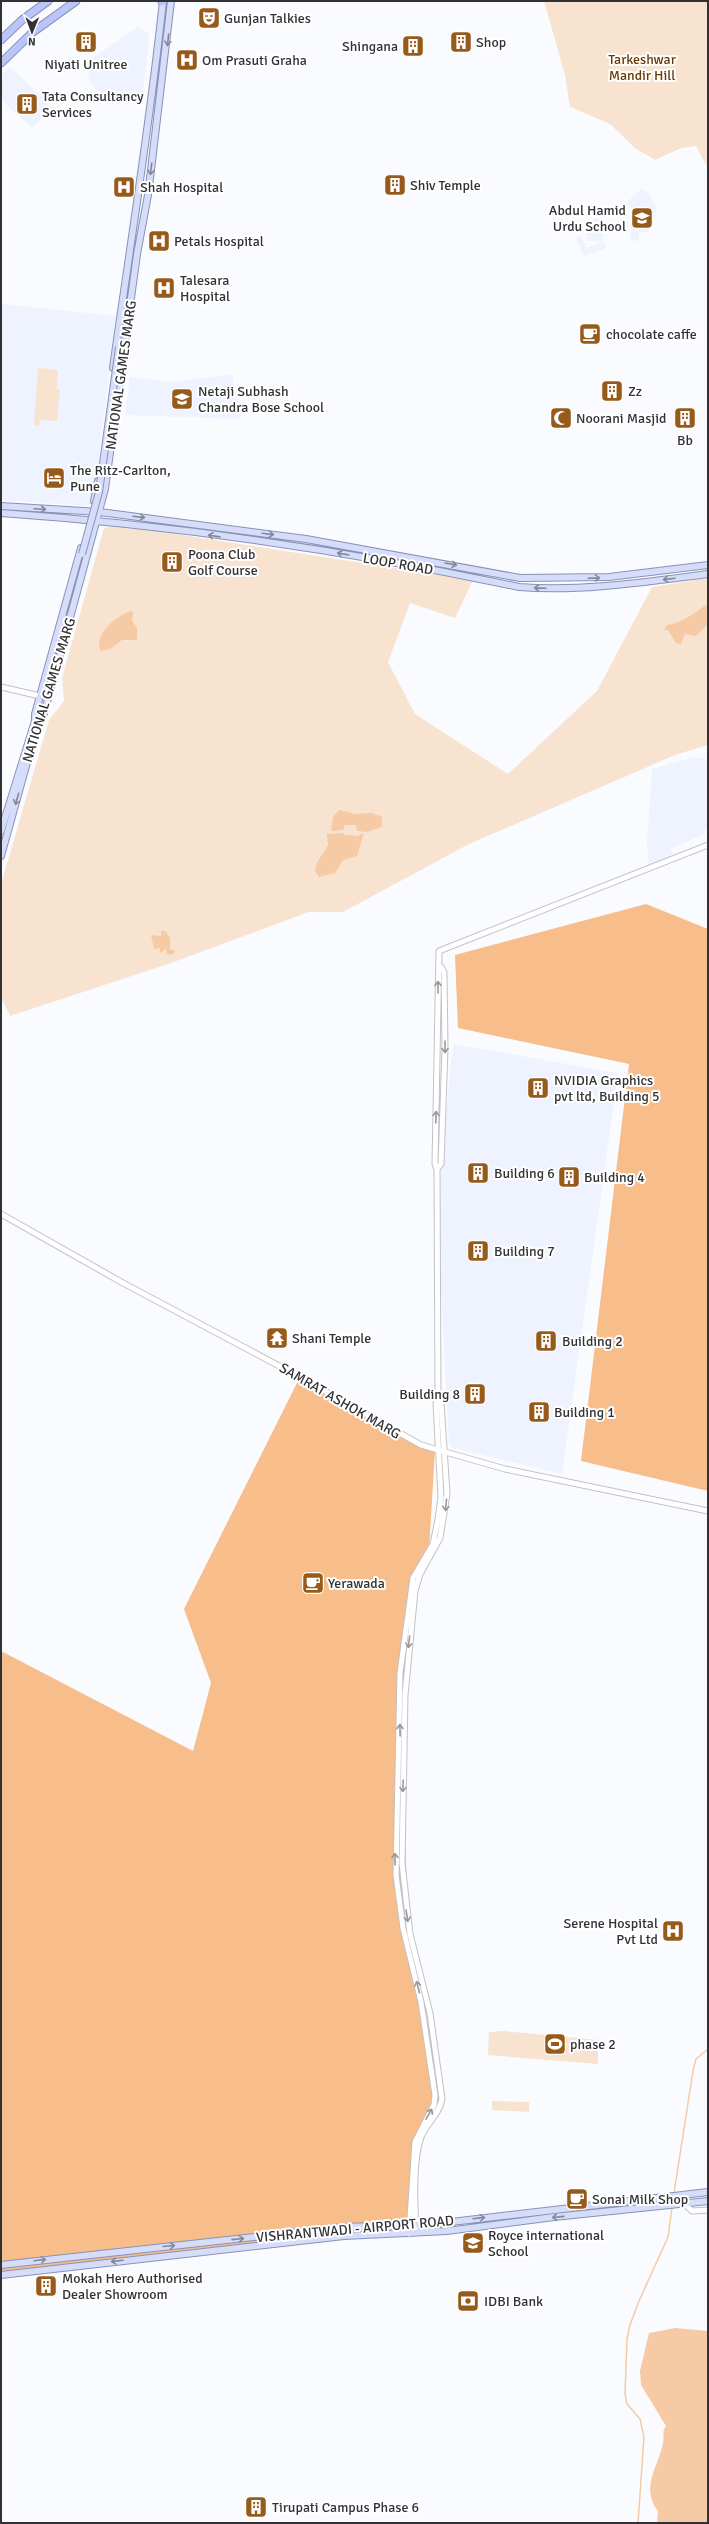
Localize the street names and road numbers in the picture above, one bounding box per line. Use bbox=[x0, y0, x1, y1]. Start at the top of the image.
street label: NATIONAL GAMES MARG bbox=[102, 299, 140, 451]
street label: LOOP ROAD bbox=[361, 549, 435, 579]
street label: NATIONAL GAMES MARG bbox=[19, 616, 79, 764]
street label: SAMRAT ASHOK MARG bbox=[276, 1359, 404, 1443]
street label: VISHRANTWADI - AIRPORT ROAD bbox=[255, 2212, 455, 2246]

